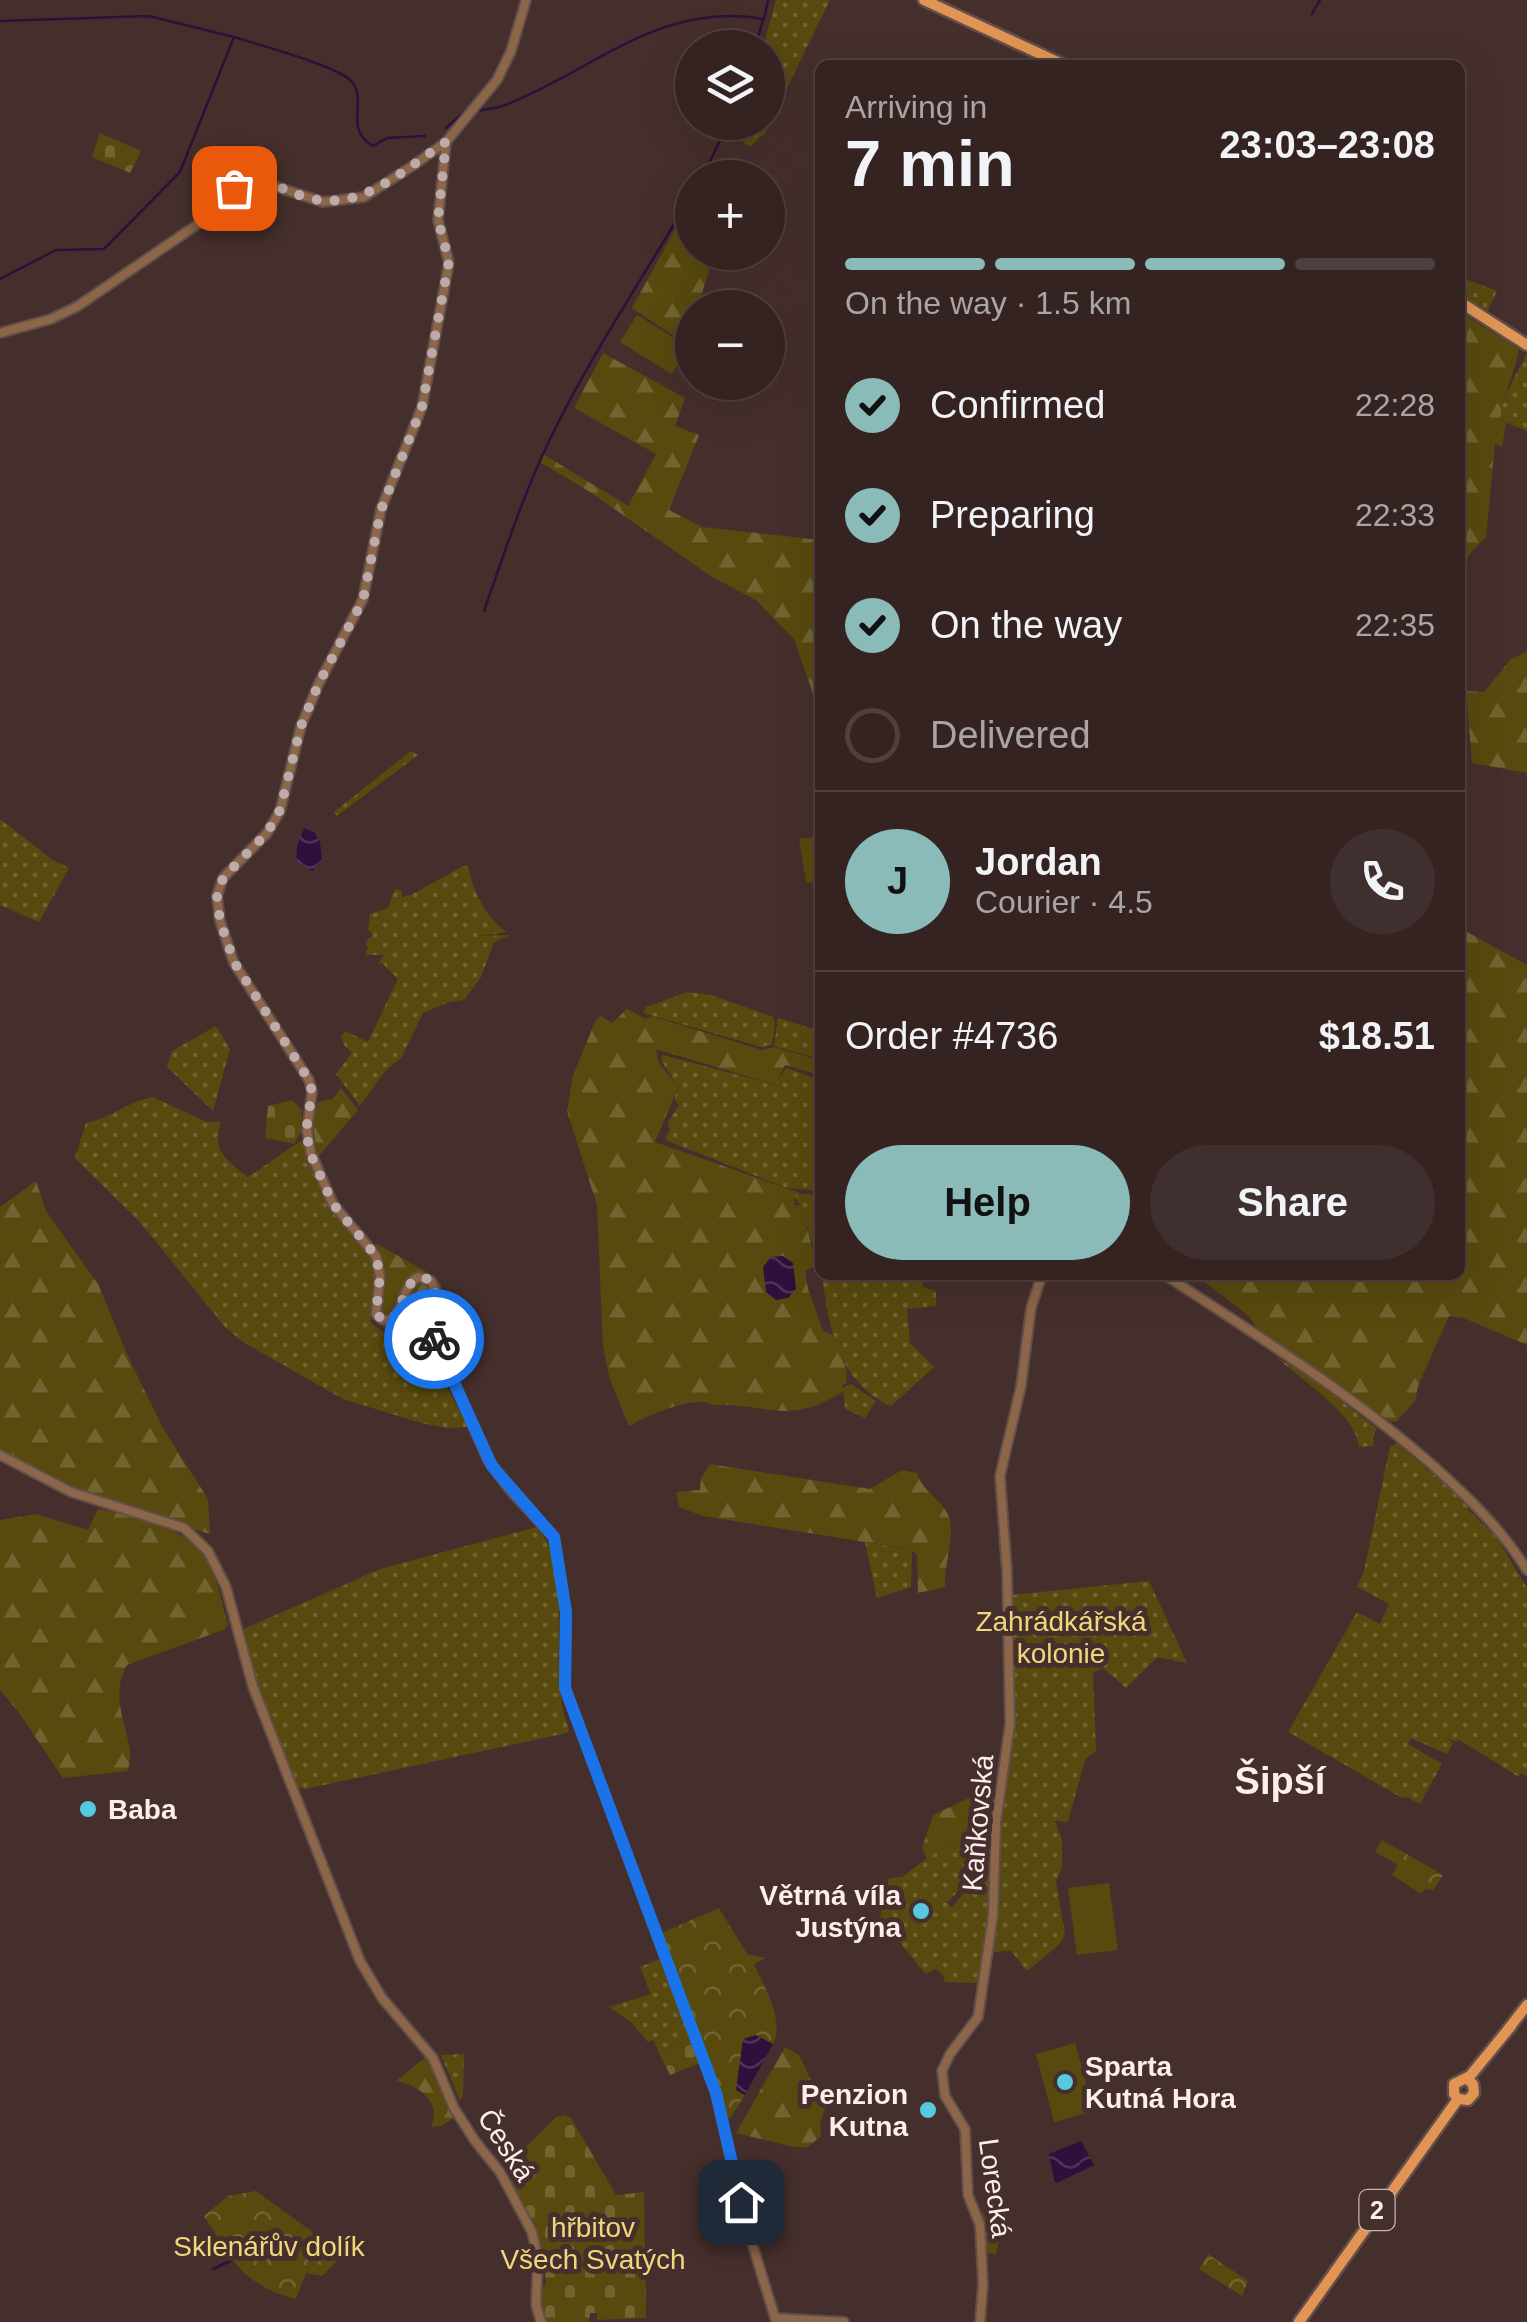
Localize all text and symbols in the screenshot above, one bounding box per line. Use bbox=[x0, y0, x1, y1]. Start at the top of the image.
map controls bbox=[675, 30, 785, 400]
button: layers bbox=[675, 30, 785, 140]
text: Arriving in bbox=[845, 89, 987, 125]
text: 23:03–23:08 bbox=[1219, 124, 1435, 166]
text: 7 min bbox=[845, 127, 1015, 200]
pin bbox=[192, 146, 277, 231]
button: + bbox=[675, 160, 785, 270]
icon: bag bbox=[207, 161, 262, 216]
text: On the way · 1.5 km bbox=[845, 285, 1131, 321]
button: − bbox=[675, 290, 785, 400]
icon: check bbox=[845, 378, 900, 433]
text: Confirmed bbox=[930, 384, 1105, 426]
text: 22:28 bbox=[1355, 387, 1435, 423]
icon: check bbox=[845, 488, 900, 543]
text: Preparing bbox=[930, 494, 1095, 536]
text: 22:33 bbox=[1355, 497, 1435, 533]
icon: check bbox=[845, 598, 900, 653]
text: On the way bbox=[930, 604, 1122, 646]
text: 22:35 bbox=[1355, 607, 1435, 643]
text: Delivered bbox=[930, 714, 1091, 756]
button: phone bbox=[1330, 829, 1435, 934]
text: Jordan bbox=[975, 841, 1102, 883]
text: J bbox=[887, 860, 908, 902]
text: Courier · 4.5 bbox=[975, 884, 1153, 920]
text: Order #4736 bbox=[845, 1015, 1058, 1057]
text: $18.51 bbox=[1319, 1015, 1435, 1057]
button: Help bbox=[845, 1145, 1130, 1260]
button: Share bbox=[1150, 1145, 1435, 1260]
courier bbox=[384, 1289, 484, 1389]
icon: bike bbox=[407, 1312, 462, 1367]
park label: Zahrádkářská kolonie bbox=[975, 1606, 1147, 1669]
street label: Kaňkovská bbox=[957, 1753, 999, 1893]
district label: Šipší bbox=[1235, 1758, 1327, 1802]
place label: Baba bbox=[108, 1794, 177, 1825]
marker: Baba bbox=[77, 1798, 99, 1820]
place label: Větrná víla Justýna bbox=[759, 1880, 901, 1943]
marker: Větrná víla Justýna bbox=[910, 1900, 932, 1922]
place label: Sparta Kutná Hora bbox=[1085, 2051, 1236, 2114]
marker: Sparta Kutná Hora bbox=[1054, 2071, 1076, 2093]
place label: Penzion Kutna bbox=[801, 2079, 908, 2142]
marker: Penzion Kutna bbox=[917, 2099, 939, 2121]
street label: Česká bbox=[471, 2103, 541, 2187]
street label: Lorecká bbox=[973, 2137, 1017, 2240]
pin bbox=[699, 2160, 784, 2245]
icon: home bbox=[714, 2175, 769, 2230]
road number: 2 bbox=[1360, 2190, 1394, 2230]
park label: hřbitov Všech Svatých bbox=[500, 2212, 686, 2275]
park label: Sklenářův dolík bbox=[173, 2231, 366, 2262]

